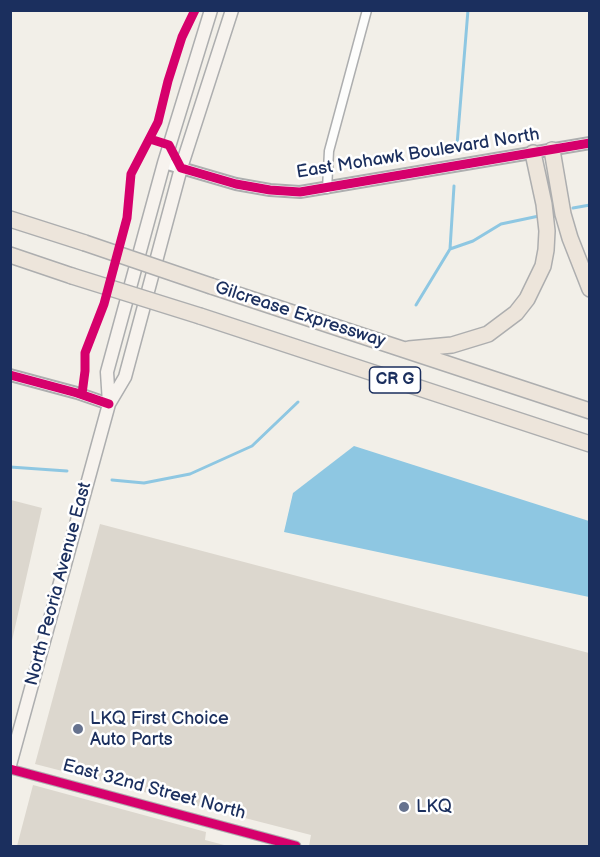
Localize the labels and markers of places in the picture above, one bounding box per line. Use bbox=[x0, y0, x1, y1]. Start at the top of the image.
place label: LKQ First Choice Auto Parts bbox=[90, 708, 229, 750]
marker: LKQ First Choice Auto Parts bbox=[71, 722, 85, 736]
place label: LKQ bbox=[416, 796, 452, 818]
marker: LKQ bbox=[397, 800, 411, 814]

